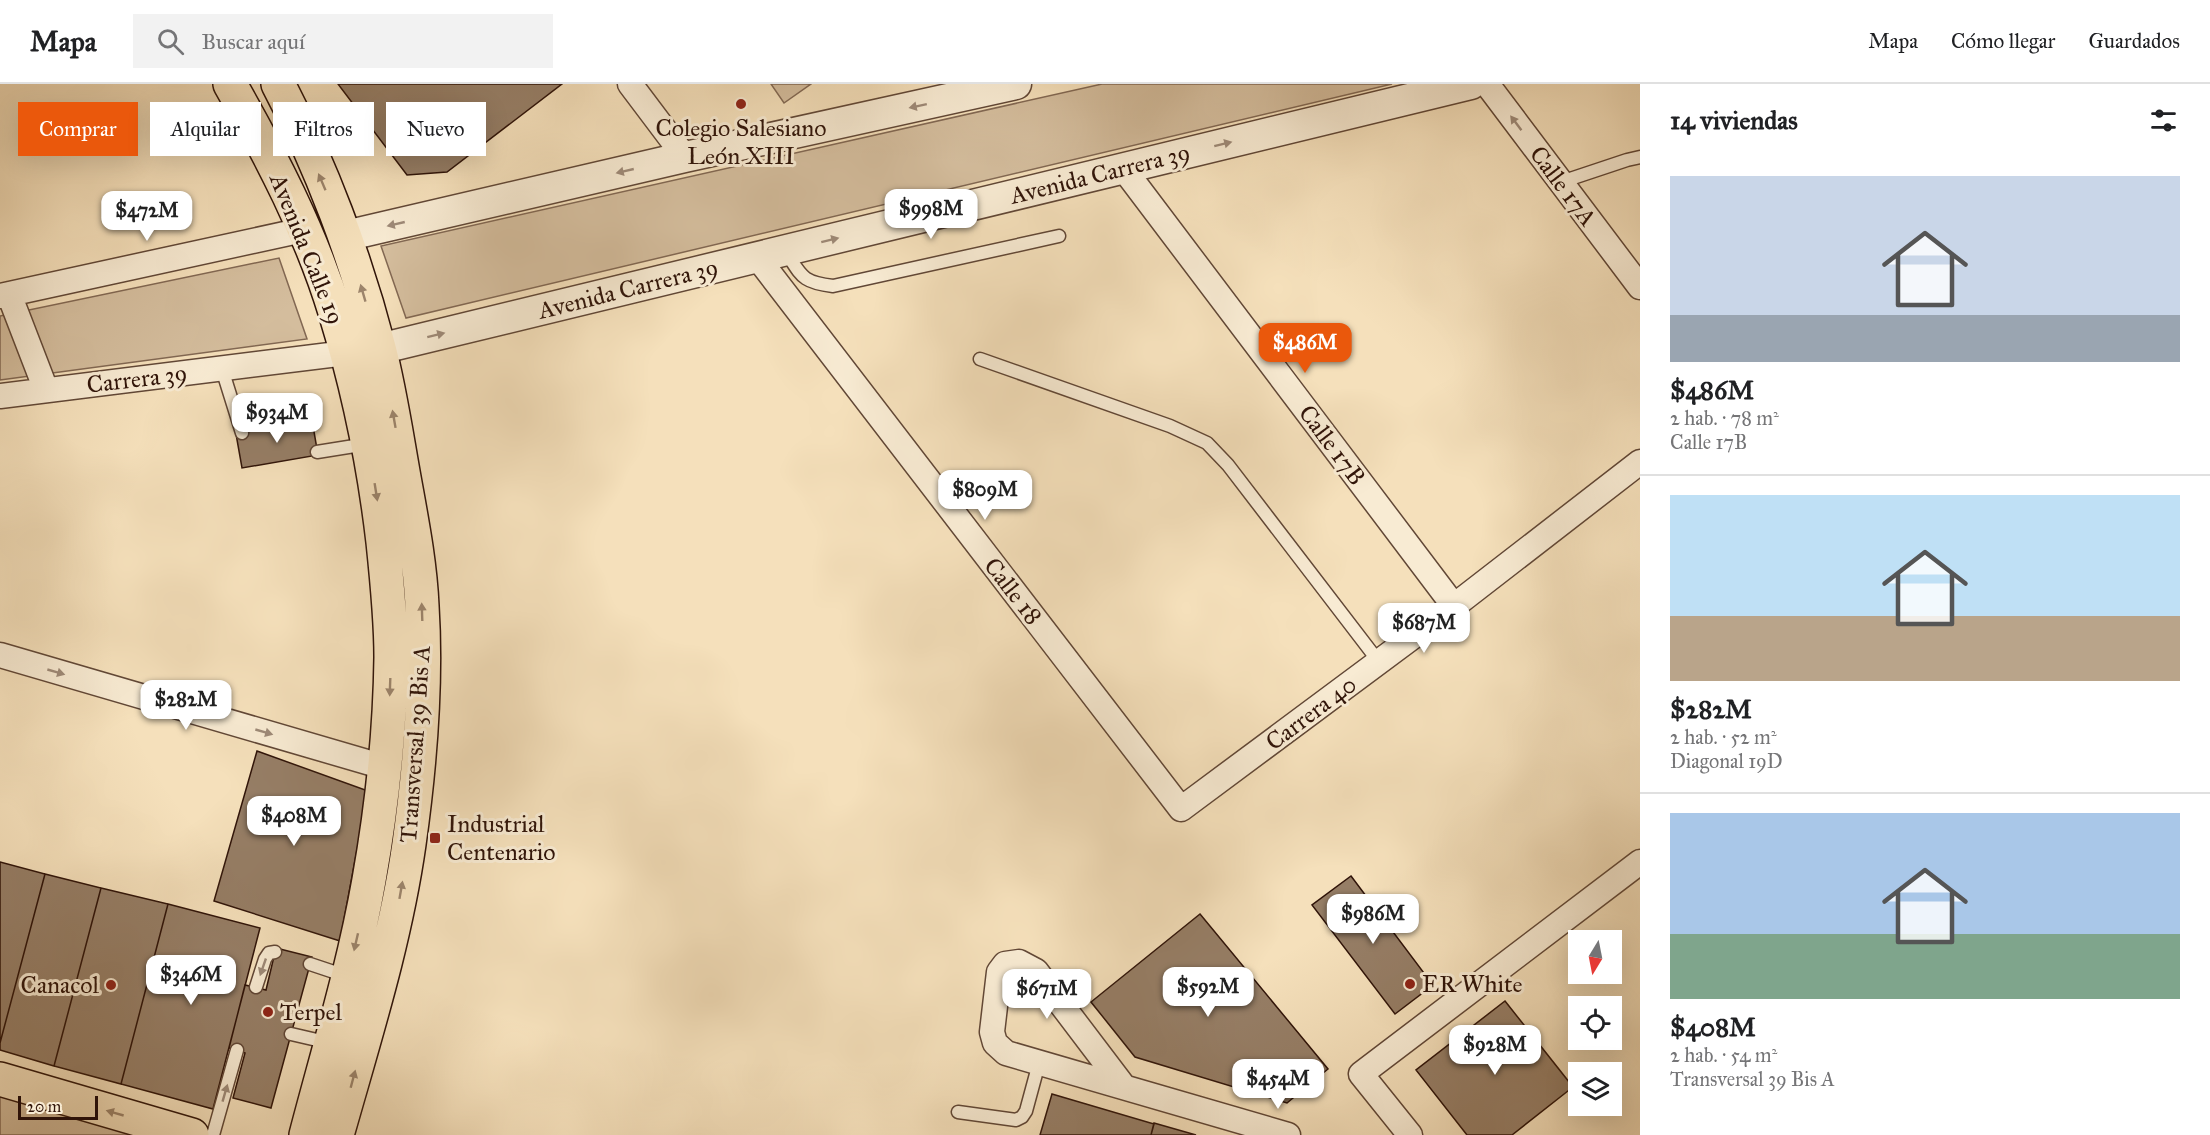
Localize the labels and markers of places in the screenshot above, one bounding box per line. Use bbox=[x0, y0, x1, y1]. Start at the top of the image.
marker: Colegio Salesiano León XIII bbox=[734, 97, 748, 111]
place label: Colegio Salesiano León XIII bbox=[655, 113, 827, 171]
pin: $998M bbox=[889, 189, 973, 240]
pin: $472M bbox=[105, 191, 189, 242]
pin: $486M bbox=[1263, 323, 1347, 374]
pin: $934M bbox=[235, 393, 319, 444]
pin: $809M bbox=[943, 470, 1027, 521]
pin: $687M bbox=[1382, 603, 1466, 654]
pin: $282M bbox=[144, 680, 228, 731]
pin: $408M bbox=[252, 796, 336, 847]
place label: Industrial Centenario bbox=[447, 809, 556, 867]
marker: Industrial Centenario bbox=[428, 831, 442, 845]
pin: $986M bbox=[1331, 894, 1415, 945]
pin: $346M bbox=[149, 955, 233, 1006]
pin: $592M bbox=[1166, 967, 1250, 1018]
pin: $671M bbox=[1005, 969, 1089, 1020]
place label: ER White bbox=[1422, 969, 1523, 999]
place label: Canacol bbox=[21, 970, 99, 1000]
marker: ER White bbox=[1403, 977, 1417, 991]
marker: Canacol bbox=[104, 978, 118, 992]
place label: Terpel bbox=[280, 997, 343, 1027]
marker: Terpel bbox=[261, 1005, 275, 1019]
pin: $928M bbox=[1453, 1025, 1537, 1076]
pin: $454M bbox=[1236, 1059, 1320, 1110]

